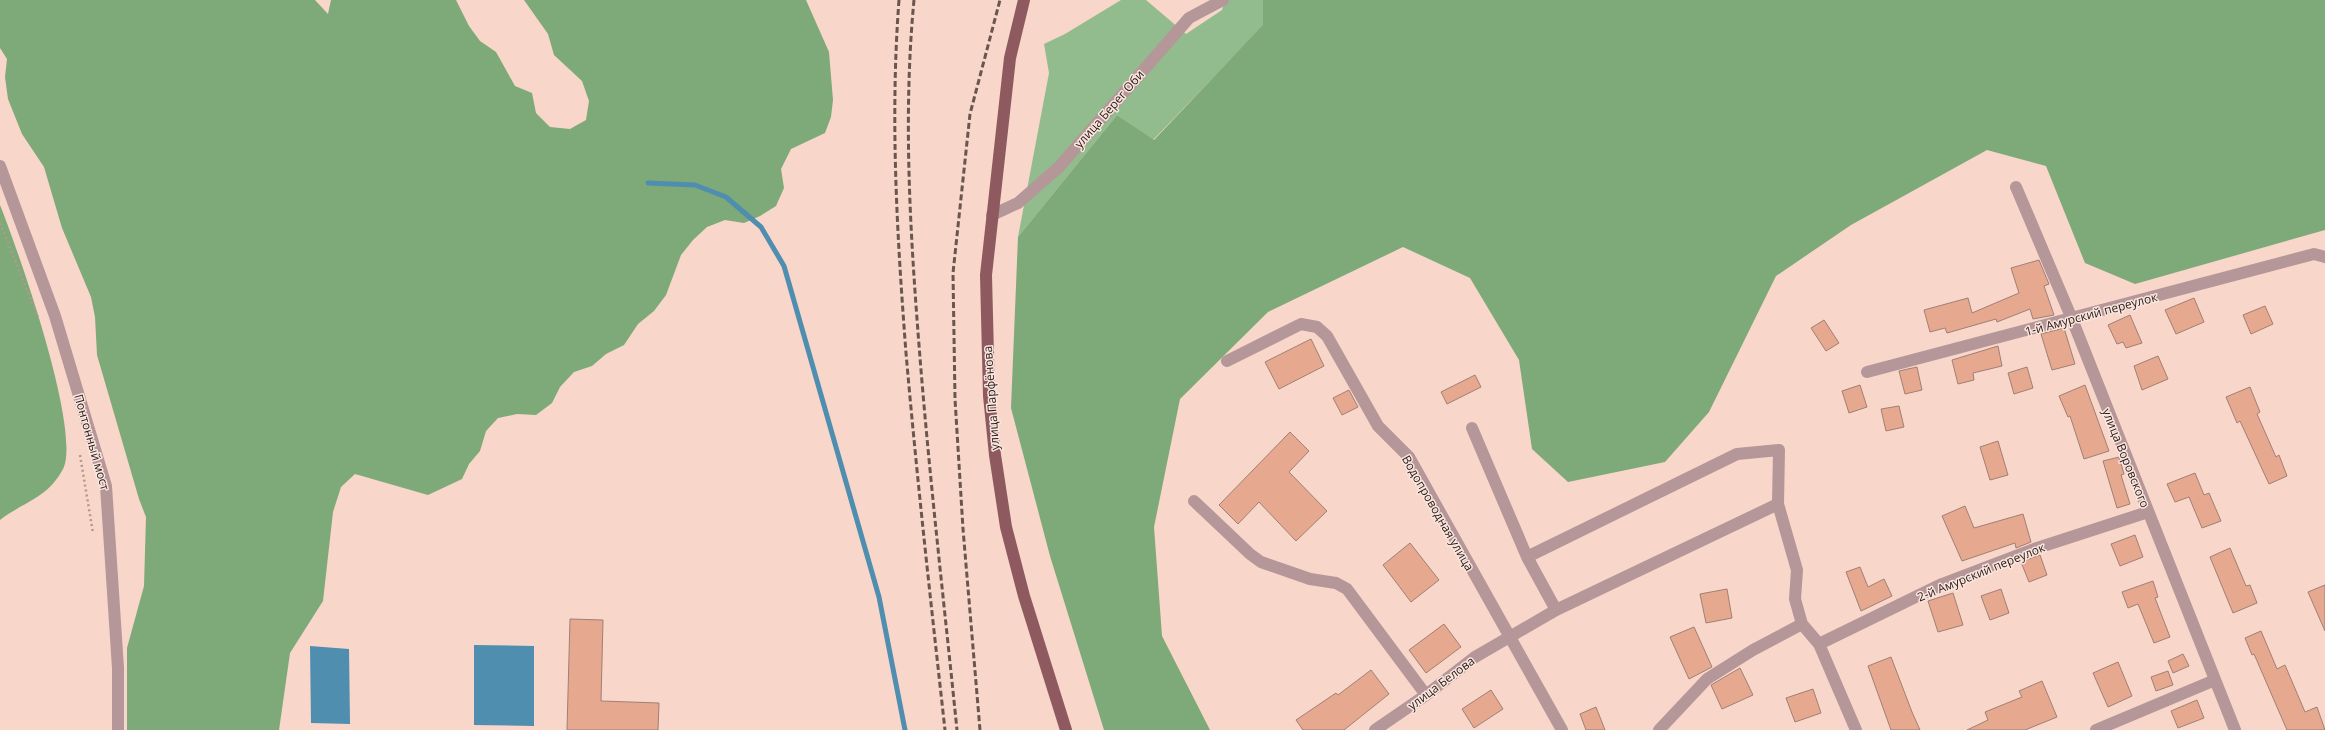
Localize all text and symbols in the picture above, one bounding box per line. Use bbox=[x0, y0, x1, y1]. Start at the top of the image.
street label: улица Берег Оби bbox=[1070, 66, 1148, 152]
street label: 1-й Амурский переулок bbox=[2023, 288, 2160, 340]
street label: улица Парфёнова bbox=[979, 345, 1003, 451]
street label: Понтонный мост bbox=[70, 392, 114, 492]
street label: улица Воровского bbox=[2098, 406, 2154, 510]
street label: Водопроводная улица bbox=[1398, 452, 1478, 574]
street label: 2-й Амурский переулок bbox=[1915, 538, 2048, 605]
street label: улица Белова bbox=[1404, 652, 1478, 714]

